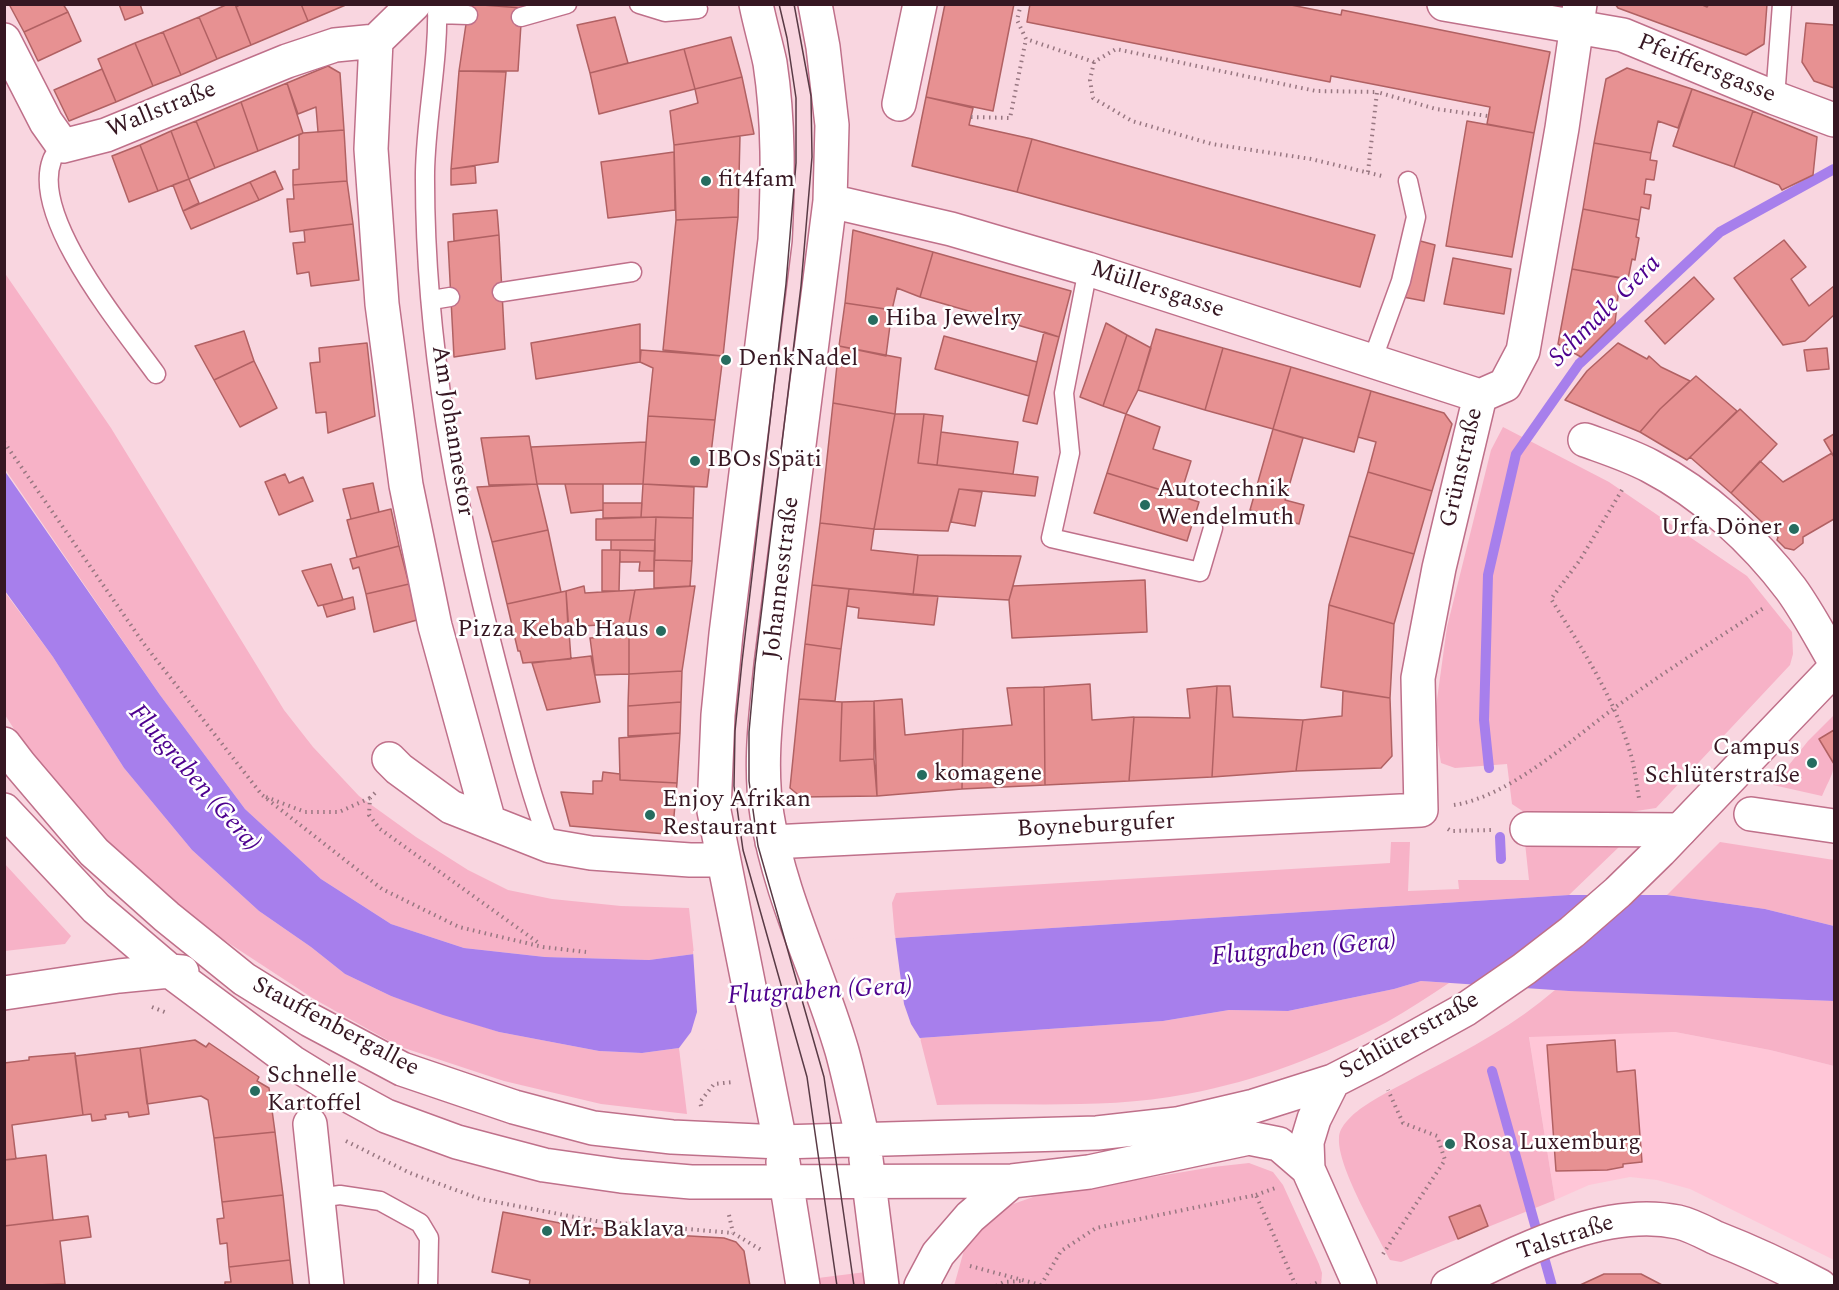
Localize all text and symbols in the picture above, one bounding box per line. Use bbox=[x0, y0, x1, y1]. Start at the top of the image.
street label: Pfeiffersgasse bbox=[1633, 29, 1779, 111]
street label: Wallstraße bbox=[103, 76, 221, 146]
place label: fit4fam bbox=[718, 167, 795, 195]
marker: fit4fam bbox=[699, 174, 713, 188]
water label: Schmale Gera bbox=[1543, 249, 1669, 375]
street label: Müllersgasse bbox=[1087, 256, 1227, 326]
place label: Hiba Jewelry bbox=[885, 306, 1022, 334]
marker: Hiba Jewelry bbox=[866, 313, 880, 327]
street label: Am Johannestor bbox=[423, 343, 479, 519]
place label: DenkNadel bbox=[738, 346, 858, 374]
marker: DenkNadel bbox=[719, 353, 733, 367]
street label: Grünstraße bbox=[1435, 405, 1491, 531]
place label: IBOs Späti bbox=[707, 447, 822, 475]
marker: IBOs Späti bbox=[688, 454, 702, 468]
place label: Autotechnik Wendelmuth bbox=[1157, 477, 1294, 533]
street label: Johannesstraße bbox=[759, 495, 807, 661]
marker: Autotechnik Wendelmuth bbox=[1138, 498, 1152, 512]
place label: Urfa Döner bbox=[1661, 515, 1782, 543]
marker: Urfa Döner bbox=[1787, 522, 1801, 536]
place label: Pizza Kebab Haus bbox=[457, 617, 649, 645]
marker: Pizza Kebab Haus bbox=[654, 624, 668, 638]
water label: Flutgraben (Gera) bbox=[120, 699, 266, 859]
place label: Campus Schlüterstraße bbox=[1645, 735, 1800, 791]
marker: Campus Schlüterstraße bbox=[1805, 756, 1819, 770]
place label: komagene bbox=[934, 761, 1042, 789]
marker: komagene bbox=[915, 768, 929, 782]
place label: Enjoy Afrikan Restaurant bbox=[662, 787, 811, 843]
marker: Enjoy Afrikan Restaurant bbox=[643, 808, 657, 822]
street label: Boyneburgufer bbox=[1016, 808, 1176, 846]
water label: Flutgraben (Gera) bbox=[1210, 927, 1398, 975]
street label: Stauffenbergallee bbox=[247, 972, 423, 1084]
water label: Flutgraben (Gera) bbox=[727, 973, 913, 1013]
street label: Schlüterstraße bbox=[1335, 987, 1485, 1087]
place label: Schnelle Kartoffel bbox=[267, 1063, 362, 1119]
marker: Schnelle Kartoffel bbox=[248, 1084, 262, 1098]
place label: Rosa Luxemburg bbox=[1462, 1130, 1641, 1158]
marker: Rosa Luxemburg bbox=[1443, 1137, 1457, 1151]
street label: Talstraße bbox=[1514, 1210, 1618, 1268]
place label: Mr. Baklava bbox=[559, 1217, 685, 1245]
marker: Mr. Baklava bbox=[540, 1224, 554, 1238]

